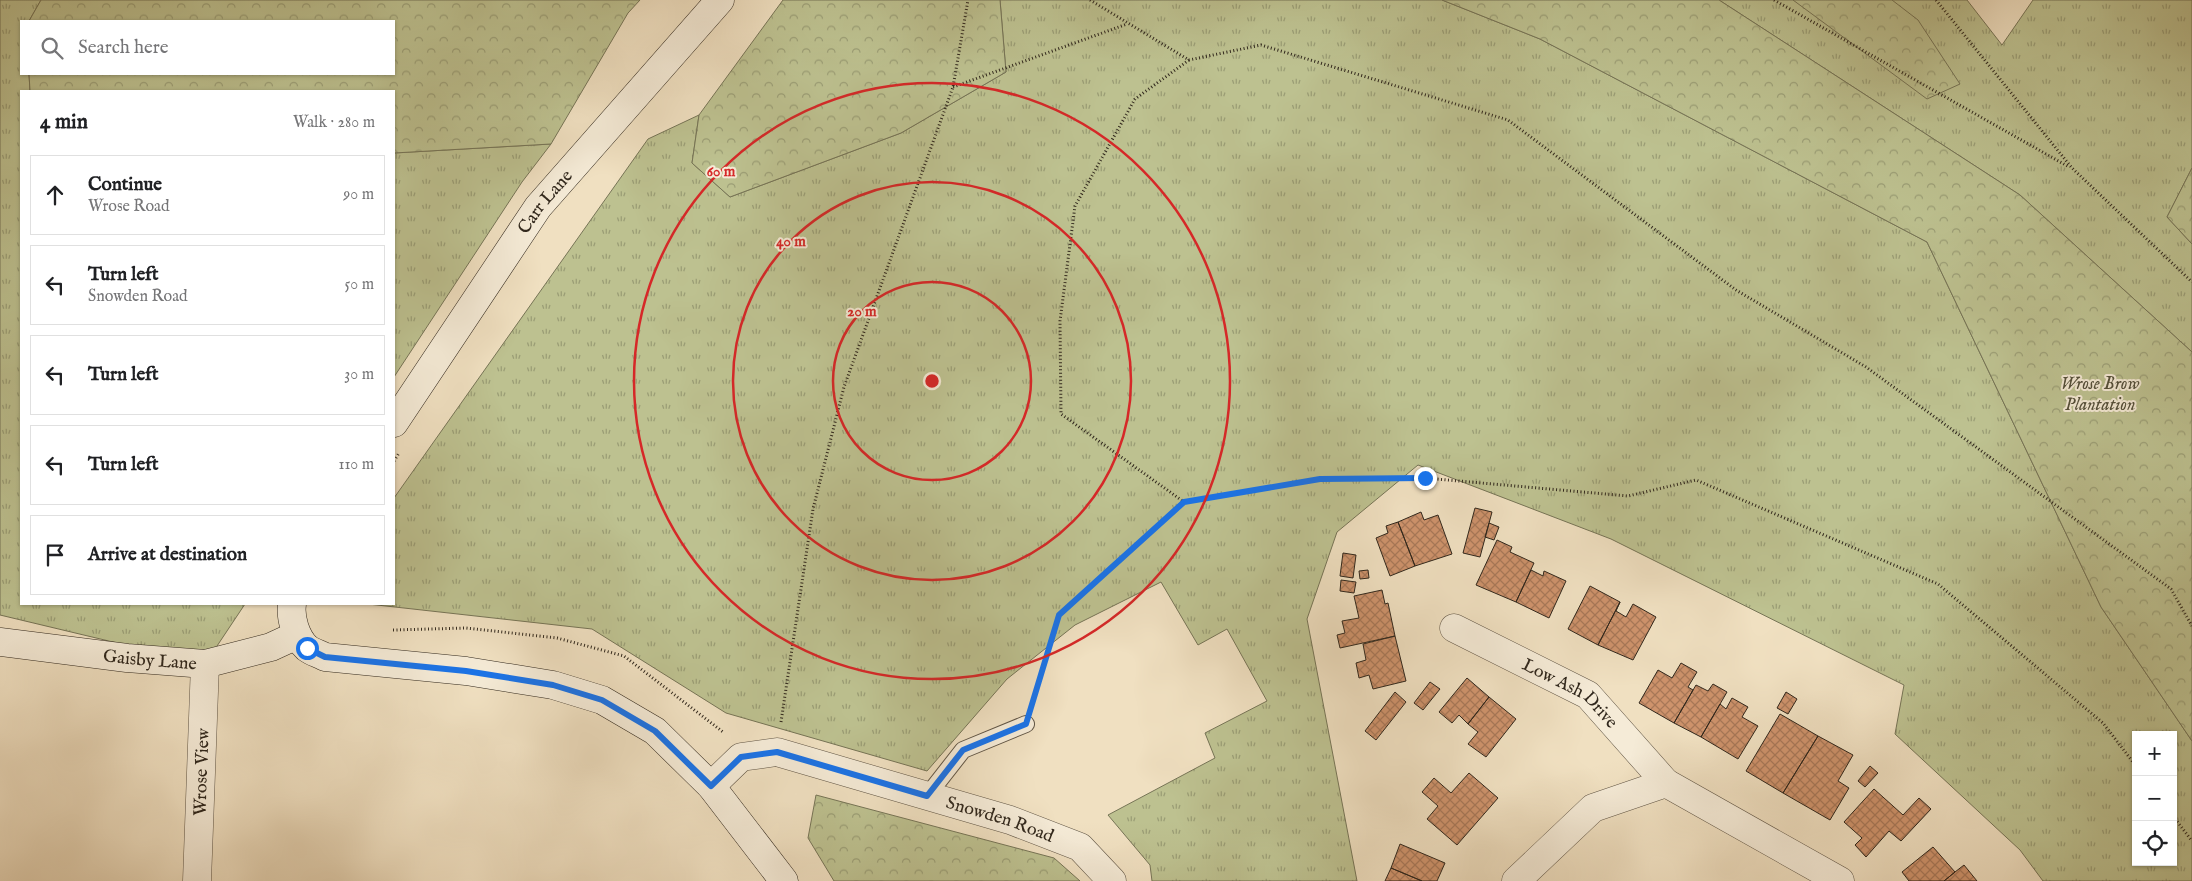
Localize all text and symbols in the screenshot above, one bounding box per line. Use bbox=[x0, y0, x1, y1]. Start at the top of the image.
search box bbox=[20, 20, 395, 75]
icon: search bbox=[38, 34, 66, 62]
text: Search here bbox=[78, 36, 169, 60]
text: 4 min bbox=[40, 109, 88, 136]
text: Walk · 280 m bbox=[293, 113, 375, 133]
text: 60 m bbox=[707, 162, 736, 181]
street label: Carr Lane bbox=[513, 165, 578, 239]
text: Continue bbox=[88, 173, 162, 197]
icon: ahead bbox=[41, 181, 69, 209]
text: 90 m bbox=[343, 185, 374, 205]
text: Wrose Road bbox=[88, 197, 170, 217]
text: 40 m bbox=[776, 232, 806, 251]
text: Turn left bbox=[88, 263, 159, 287]
icon: left bbox=[41, 271, 69, 299]
text: 50 m bbox=[345, 275, 374, 295]
text: Snowden Road bbox=[88, 287, 188, 307]
text: 20 m bbox=[847, 302, 877, 321]
icon: left bbox=[41, 361, 69, 389]
text: Turn left bbox=[88, 363, 159, 387]
text: 30 m bbox=[344, 365, 374, 385]
centre of rings bbox=[923, 372, 941, 390]
park label: Wrose Brow Plantation bbox=[2061, 373, 2140, 417]
icon: left bbox=[41, 451, 69, 479]
text: Turn left bbox=[88, 453, 159, 477]
text: 110 m bbox=[338, 455, 374, 475]
route end bbox=[1414, 467, 1437, 490]
icon: arrive bbox=[41, 541, 69, 569]
text: Arrive at destination bbox=[88, 543, 247, 567]
route start bbox=[296, 637, 319, 660]
street label: Gaisby Lane bbox=[102, 645, 198, 676]
street label: Low Ash Drive bbox=[1518, 654, 1622, 734]
street label: Wrose View bbox=[189, 727, 216, 816]
map controls bbox=[2132, 731, 2177, 866]
button: + bbox=[2132, 731, 2177, 776]
button: − bbox=[2132, 776, 2177, 821]
street label: Snowden Road bbox=[943, 792, 1057, 849]
button: locate bbox=[2132, 821, 2177, 866]

